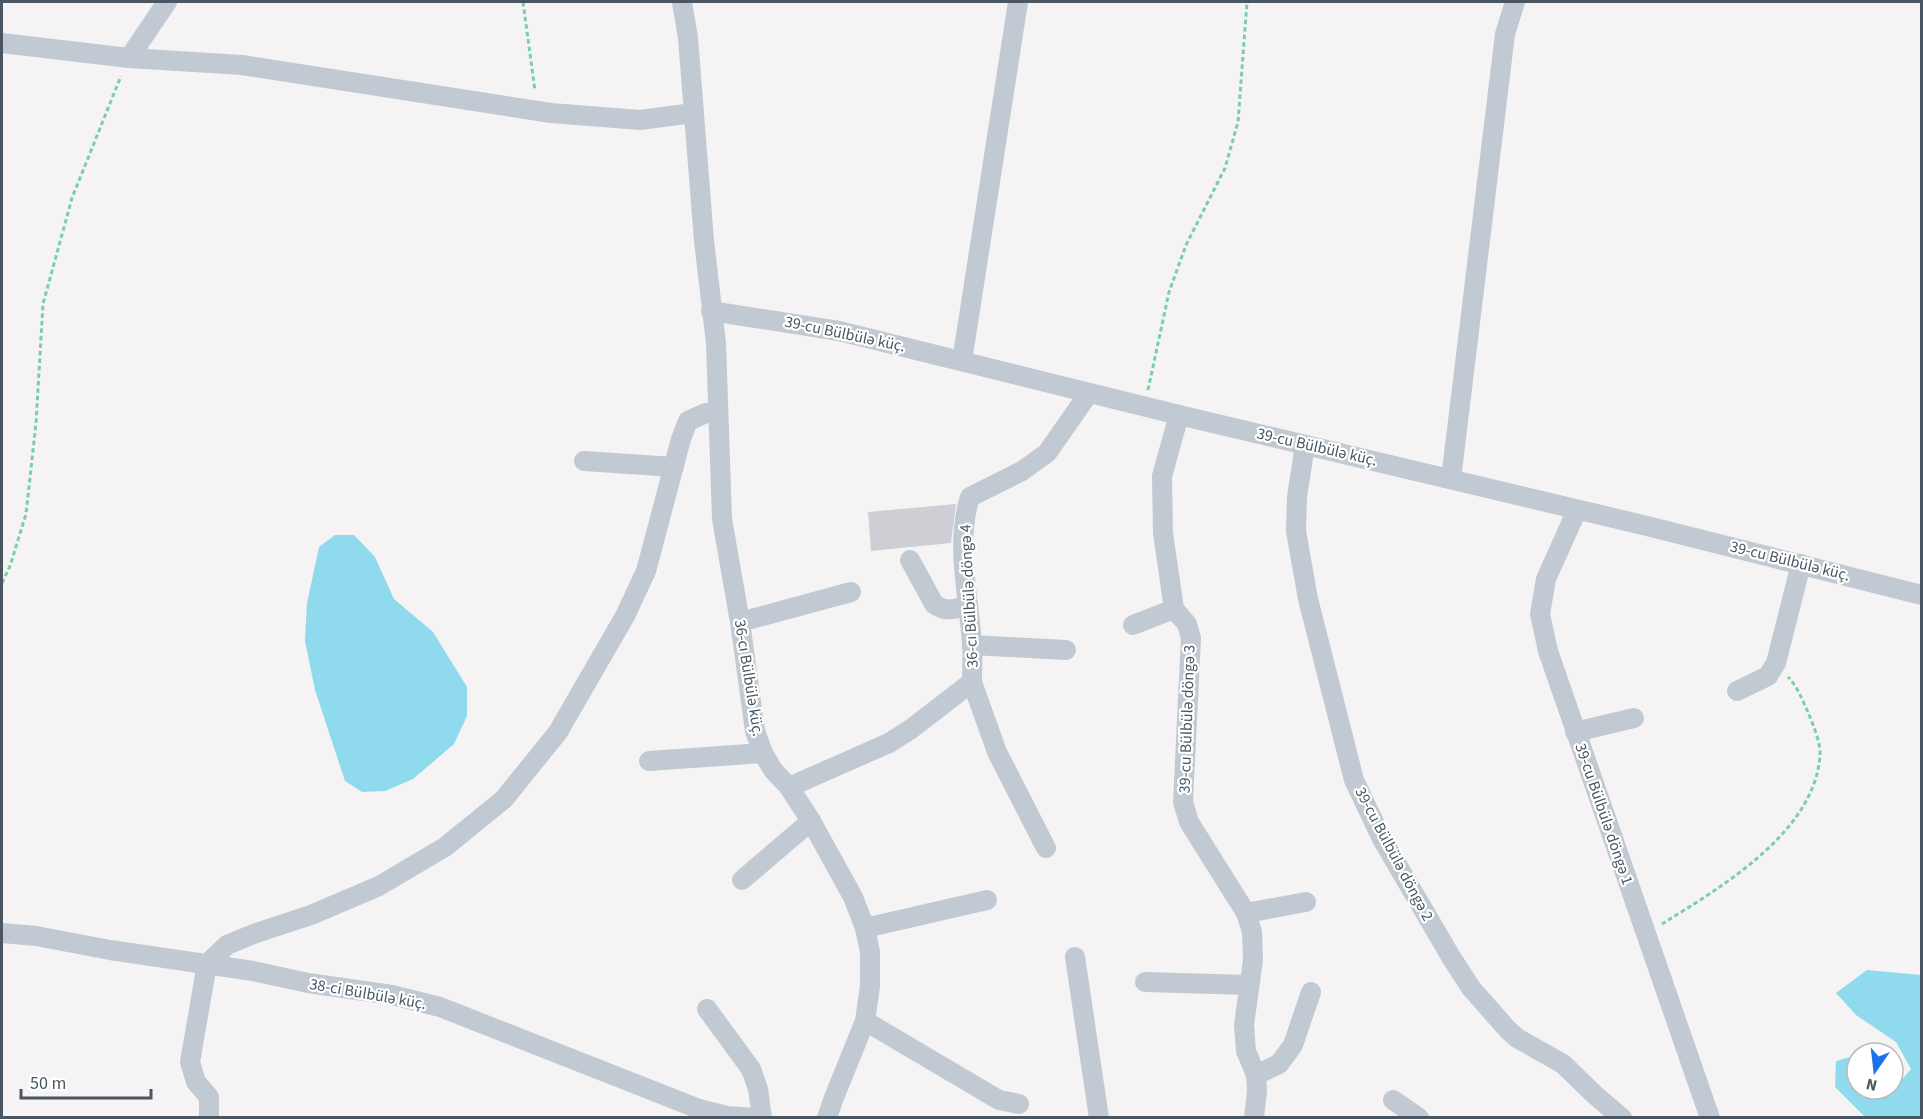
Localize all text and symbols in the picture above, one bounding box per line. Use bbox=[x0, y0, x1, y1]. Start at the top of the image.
street label: 39-cu Bülbülə küç. bbox=[783, 310, 907, 358]
street label: 39-cu Bülbülə küç. bbox=[1255, 422, 1379, 472]
street label: 36-cı Bülbülə döngə 4 bbox=[954, 524, 984, 668]
street label: 39-cu Bülbülə küç. bbox=[1728, 535, 1852, 587]
street label: 36-cı Bülbülə küç. bbox=[729, 618, 769, 738]
street label: 39-cu Bülbülə döngə 3 bbox=[1173, 644, 1201, 794]
street label: 39-cu Bülbülə döngə 1 bbox=[1569, 740, 1639, 888]
street label: 39-cu Bülbülə döngə 2 bbox=[1349, 783, 1439, 925]
street label: 38-ci Bülbülə küç. bbox=[308, 973, 428, 1015]
north arrow bbox=[1845, 1041, 1905, 1101]
scale bar bbox=[21, 1062, 152, 1100]
text: 50 m bbox=[30, 1071, 66, 1096]
text: N bbox=[1864, 1073, 1879, 1097]

